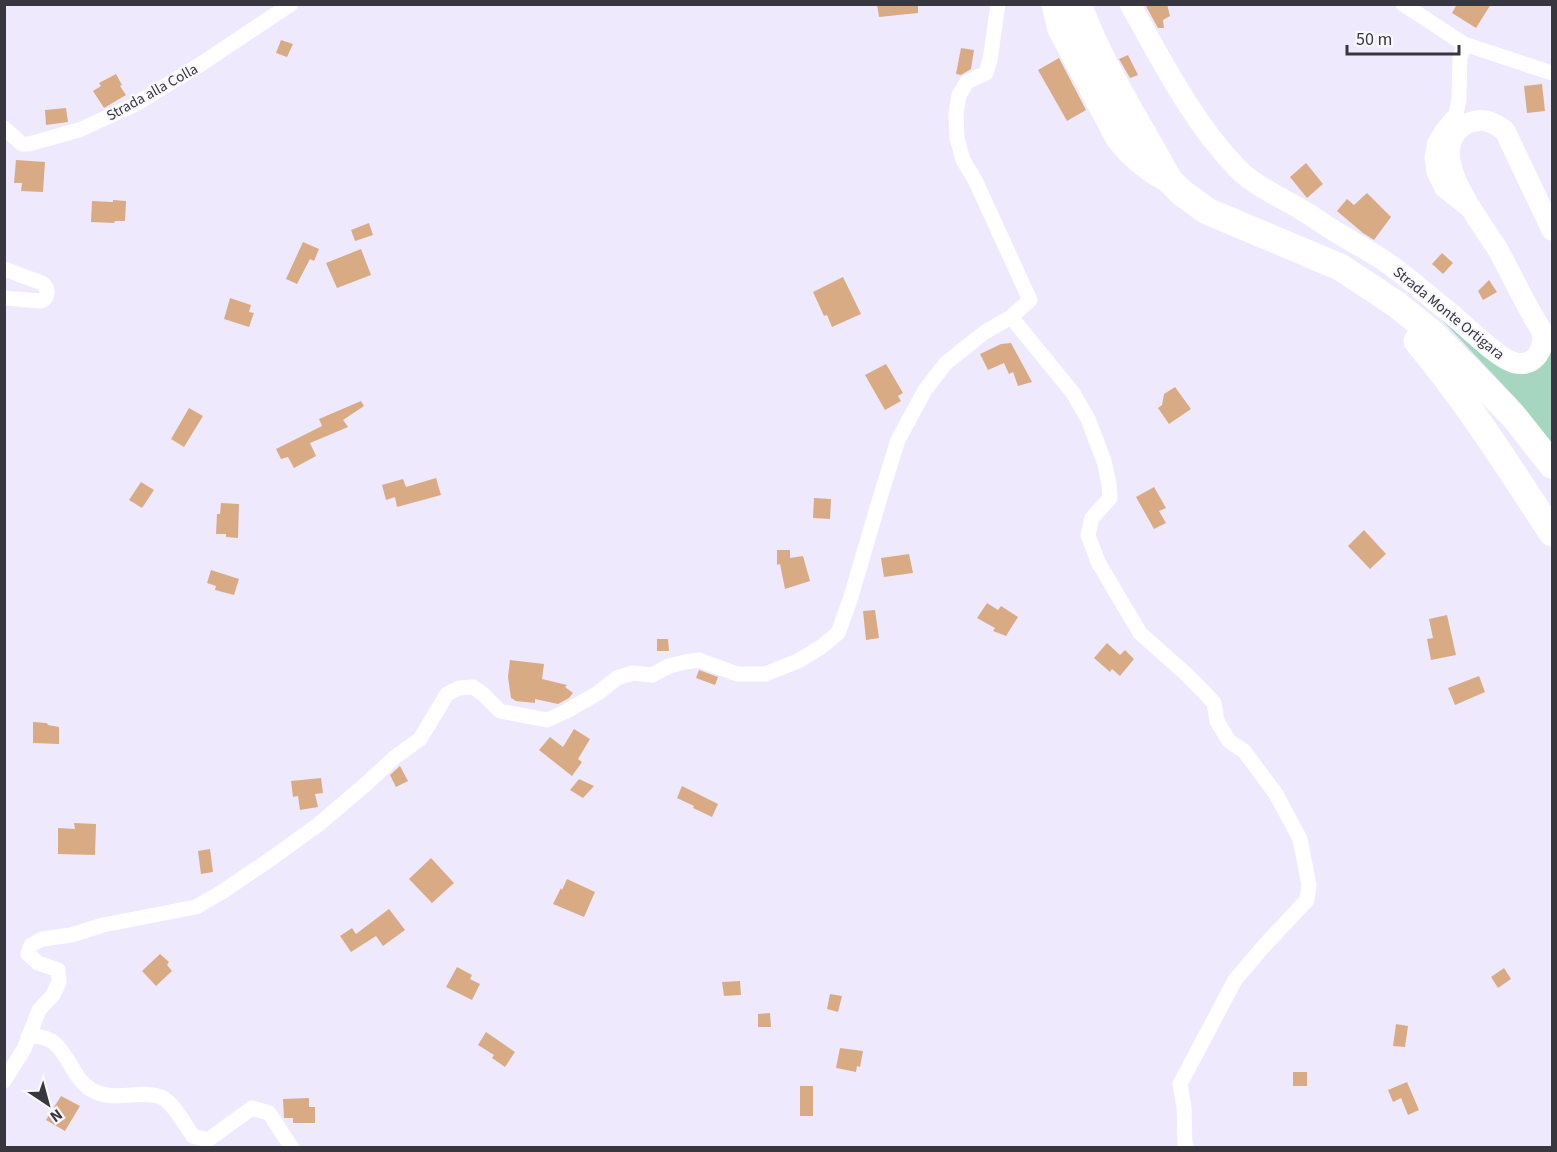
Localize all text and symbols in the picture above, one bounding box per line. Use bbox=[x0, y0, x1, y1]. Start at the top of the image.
scale bar bbox=[1347, 18, 1460, 56]
text: 50 m bbox=[1356, 27, 1392, 52]
street label: Strada alla Colla bbox=[103, 59, 202, 126]
street label: Strada Monte Ortigara bbox=[1389, 262, 1509, 365]
north arrow bbox=[18, 1074, 78, 1134]
text: N bbox=[45, 1103, 67, 1127]

